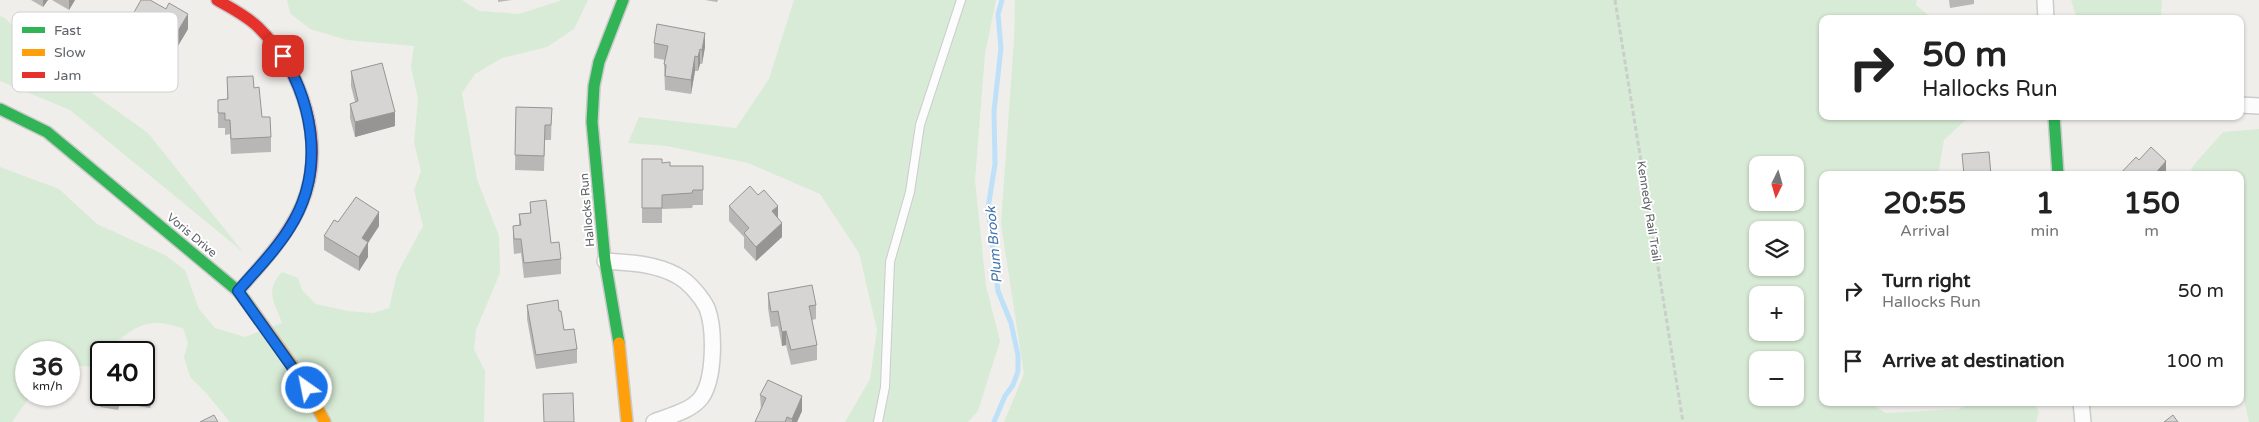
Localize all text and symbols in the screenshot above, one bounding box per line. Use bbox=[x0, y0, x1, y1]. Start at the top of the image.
legend bbox=[12, 12, 178, 92]
text: Fast bbox=[54, 22, 82, 39]
text: 50 m bbox=[1922, 34, 2007, 76]
pin bbox=[262, 35, 304, 77]
icon: right bbox=[1839, 35, 1904, 100]
icon: arrive bbox=[269, 42, 297, 70]
text: Slow bbox=[54, 44, 86, 61]
text: Jam bbox=[54, 67, 81, 84]
text: Hallocks Run bbox=[1922, 76, 2058, 102]
north arrow bbox=[1749, 156, 1804, 211]
map controls bbox=[1749, 156, 1804, 406]
street label: Kennedy Rail Trail bbox=[1634, 160, 1664, 262]
street label: Hallocks Run bbox=[577, 173, 597, 247]
text: 20:55 bbox=[1883, 185, 1966, 222]
text: 1 bbox=[2035, 185, 2054, 222]
text: 150 bbox=[2123, 185, 2180, 222]
water label: Plum Brook bbox=[982, 204, 1006, 284]
street label: Voris Drive bbox=[164, 210, 220, 260]
button: layers bbox=[1749, 221, 1804, 276]
text: Arrival bbox=[1900, 221, 1950, 241]
text: min bbox=[2031, 221, 2059, 241]
text: m bbox=[2144, 221, 2159, 241]
text: Turn right bbox=[1882, 270, 1970, 292]
icon: right bbox=[1839, 277, 1867, 305]
text: 50 m bbox=[2178, 280, 2224, 302]
button: + bbox=[1749, 286, 1804, 341]
text: Hallocks Run bbox=[1882, 292, 1981, 312]
speed limit sign: 40 bbox=[90, 341, 155, 406]
icon: arrive bbox=[1839, 347, 1867, 375]
text: Arrive at destination bbox=[1882, 350, 2065, 372]
text: 100 m bbox=[2166, 350, 2224, 372]
button: − bbox=[1749, 351, 1804, 406]
text: 36 bbox=[32, 352, 63, 382]
position arrow bbox=[280, 361, 332, 413]
text: km/h bbox=[32, 379, 63, 393]

